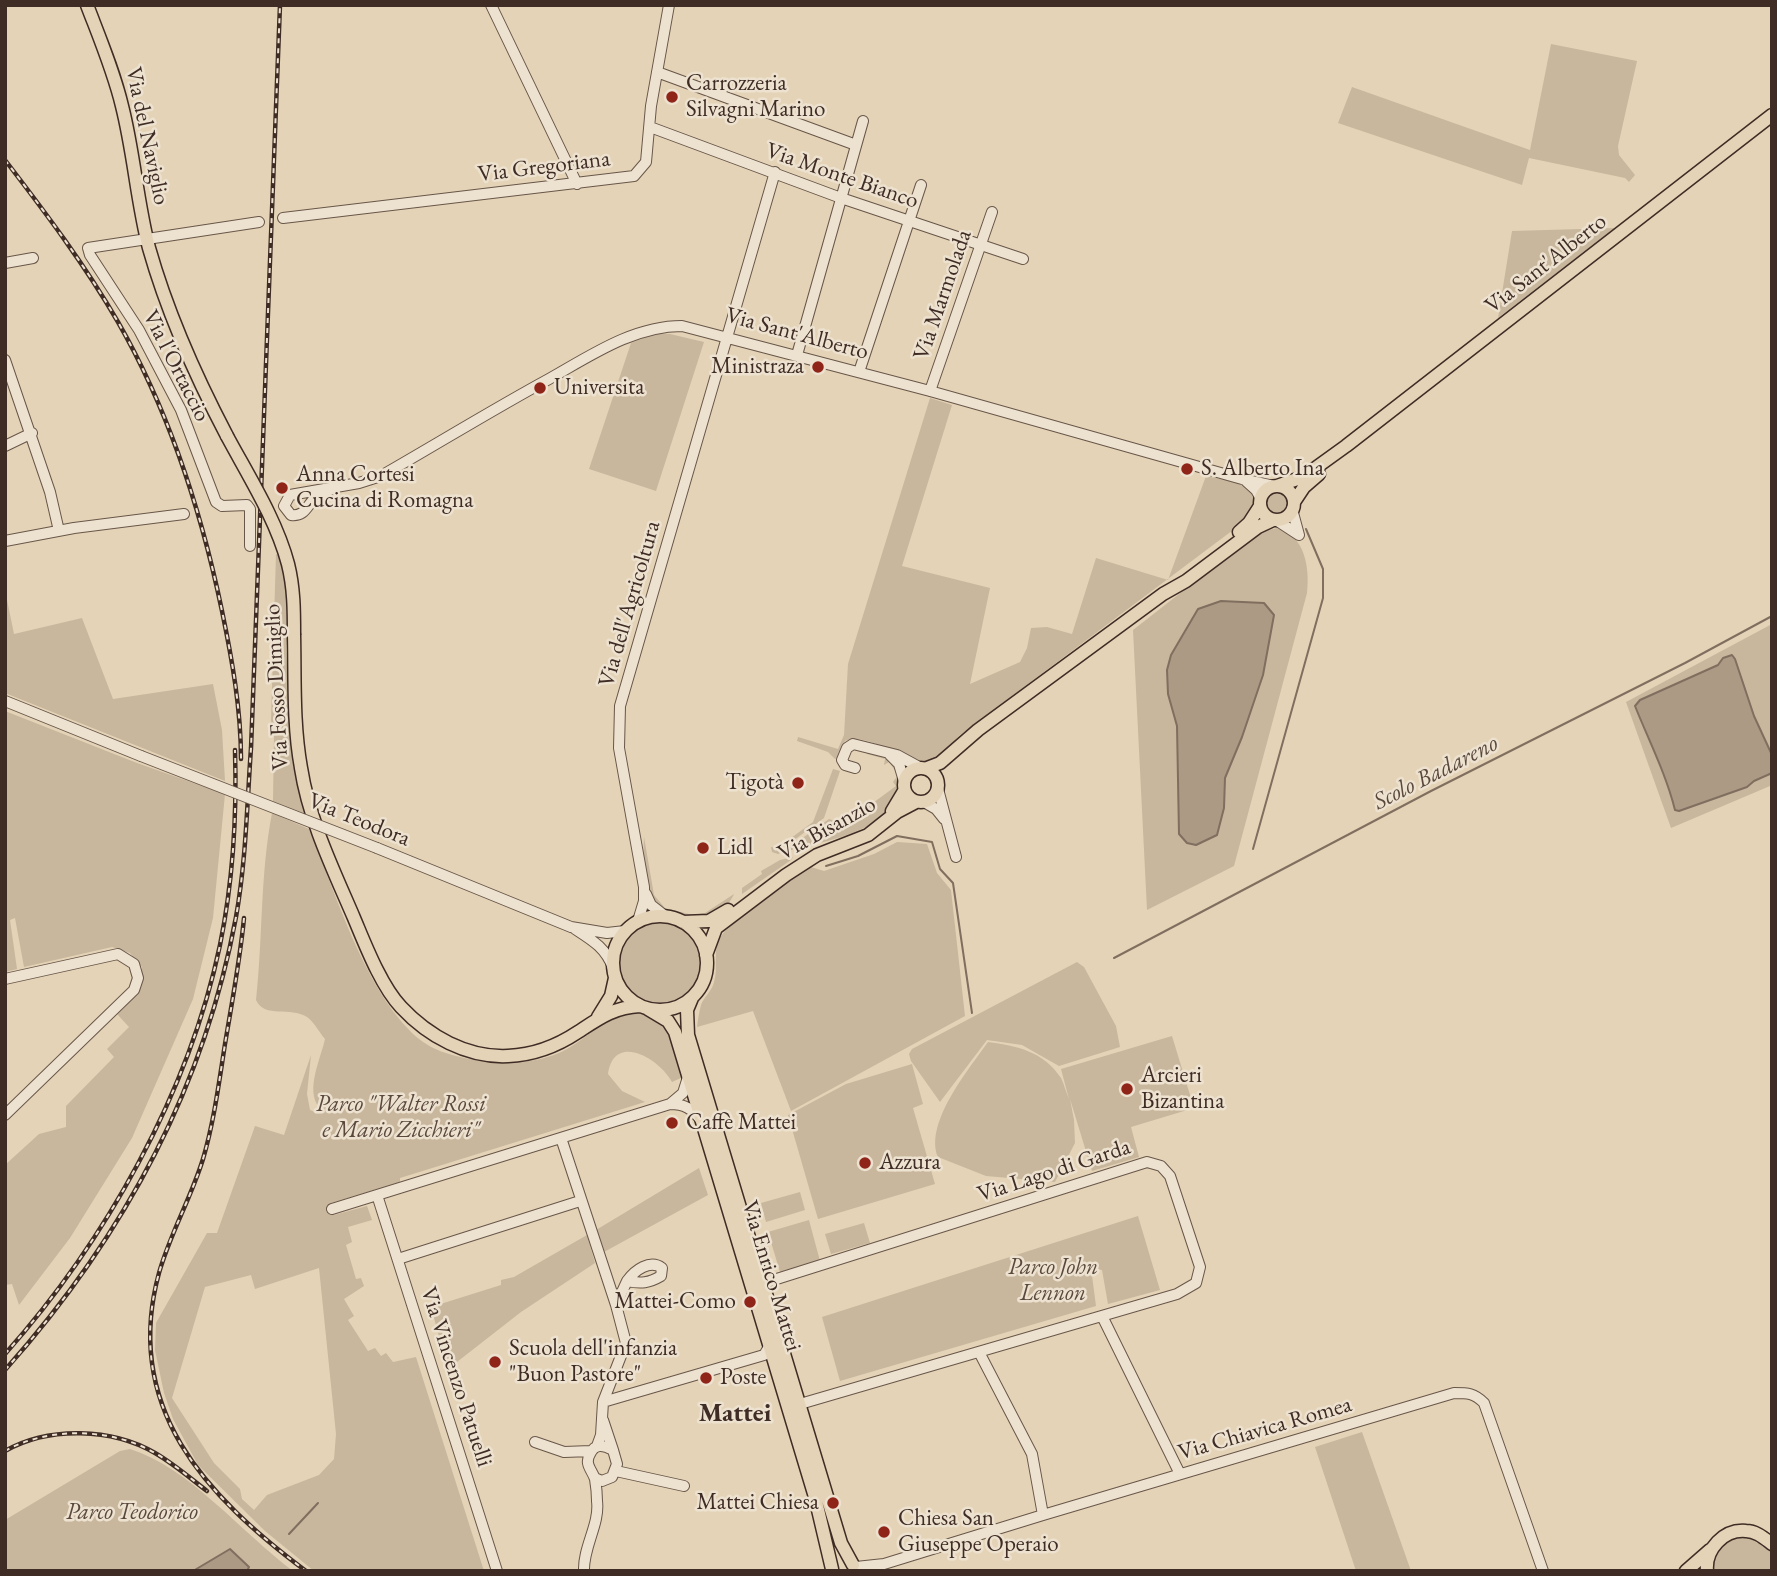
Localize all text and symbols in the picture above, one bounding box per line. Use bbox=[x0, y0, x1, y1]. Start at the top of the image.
street label: Via del Naviglio bbox=[119, 65, 175, 207]
place label: Carrozzeria Silvagni Marino bbox=[686, 70, 825, 124]
marker: Carrozzeria Silvagni Marino bbox=[664, 89, 680, 105]
street label: Via Monte Bianco bbox=[762, 137, 922, 215]
street label: Via Gregoriana bbox=[476, 145, 612, 189]
street label: Via Sant'Alberto bbox=[1480, 208, 1612, 320]
street label: Via Marmolada bbox=[908, 226, 978, 364]
street label: Via Sant'Alberto bbox=[723, 302, 871, 366]
street label: Via l'Ortaccio bbox=[136, 306, 216, 426]
place label: Ministraza bbox=[711, 353, 804, 381]
marker: Ministraza bbox=[810, 359, 826, 375]
place label: Universita bbox=[554, 374, 644, 402]
marker: Universita bbox=[532, 380, 548, 396]
place label: S. Alberto Ina bbox=[1201, 455, 1324, 483]
place label: Anna Cortesi Cucina di Romagna bbox=[296, 461, 473, 515]
marker: S. Alberto Ina bbox=[1179, 461, 1195, 477]
marker: Anna Cortesi Cucina di Romagna bbox=[274, 480, 290, 496]
street label: Via dell'Agricoltura bbox=[593, 518, 667, 690]
street label: Via Fosso Dimiglio bbox=[259, 603, 295, 771]
water label: Scolo Badareno bbox=[1369, 729, 1503, 817]
place label: Tigotà bbox=[725, 769, 784, 797]
marker: Tigotà bbox=[790, 775, 806, 791]
street label: Via Teodora bbox=[304, 787, 414, 853]
street label: Via Bisanzio bbox=[773, 791, 881, 867]
place label: Lidl bbox=[717, 834, 753, 862]
marker: Lidl bbox=[695, 840, 711, 856]
place label: Arcieri Bizantina bbox=[1141, 1062, 1224, 1116]
marker: Arcieri Bizantina bbox=[1119, 1081, 1135, 1097]
park label: Parco "Walter Rossi e Mario Zicchieri" bbox=[316, 1091, 486, 1145]
place label: Caffè Mattei bbox=[686, 1109, 796, 1137]
marker: Caffè Mattei bbox=[664, 1115, 680, 1131]
street label: Via Lago di Garda bbox=[974, 1133, 1134, 1209]
place label: Azzura bbox=[879, 1149, 941, 1177]
marker: Azzura bbox=[857, 1155, 873, 1171]
street label: Via Enrico Mattei bbox=[735, 1197, 807, 1355]
park label: Parco John Lennon bbox=[1008, 1254, 1098, 1308]
street label: Via Vincenzo Patuelli bbox=[414, 1284, 498, 1470]
place label: Mattei-Como bbox=[614, 1288, 736, 1316]
marker: Mattei-Como bbox=[742, 1294, 758, 1310]
place label: Scuola dell'infanzia "Buon Pastore" bbox=[509, 1335, 677, 1389]
marker: Scuola dell'infanzia "Buon Pastore" bbox=[487, 1354, 503, 1370]
place label: Poste bbox=[720, 1364, 767, 1392]
marker: Poste bbox=[698, 1370, 714, 1386]
street label: Via Chiavica Romea bbox=[1175, 1391, 1355, 1467]
district label: Mattei bbox=[699, 1398, 771, 1430]
place label: Mattei Chiesa bbox=[697, 1489, 819, 1517]
marker: Mattei Chiesa bbox=[825, 1495, 841, 1511]
park label: Parco Teodorico bbox=[66, 1499, 198, 1527]
place label: Chiesa San Giuseppe Operaio bbox=[898, 1505, 1059, 1559]
marker: Chiesa San Giuseppe Operaio bbox=[876, 1524, 892, 1540]

